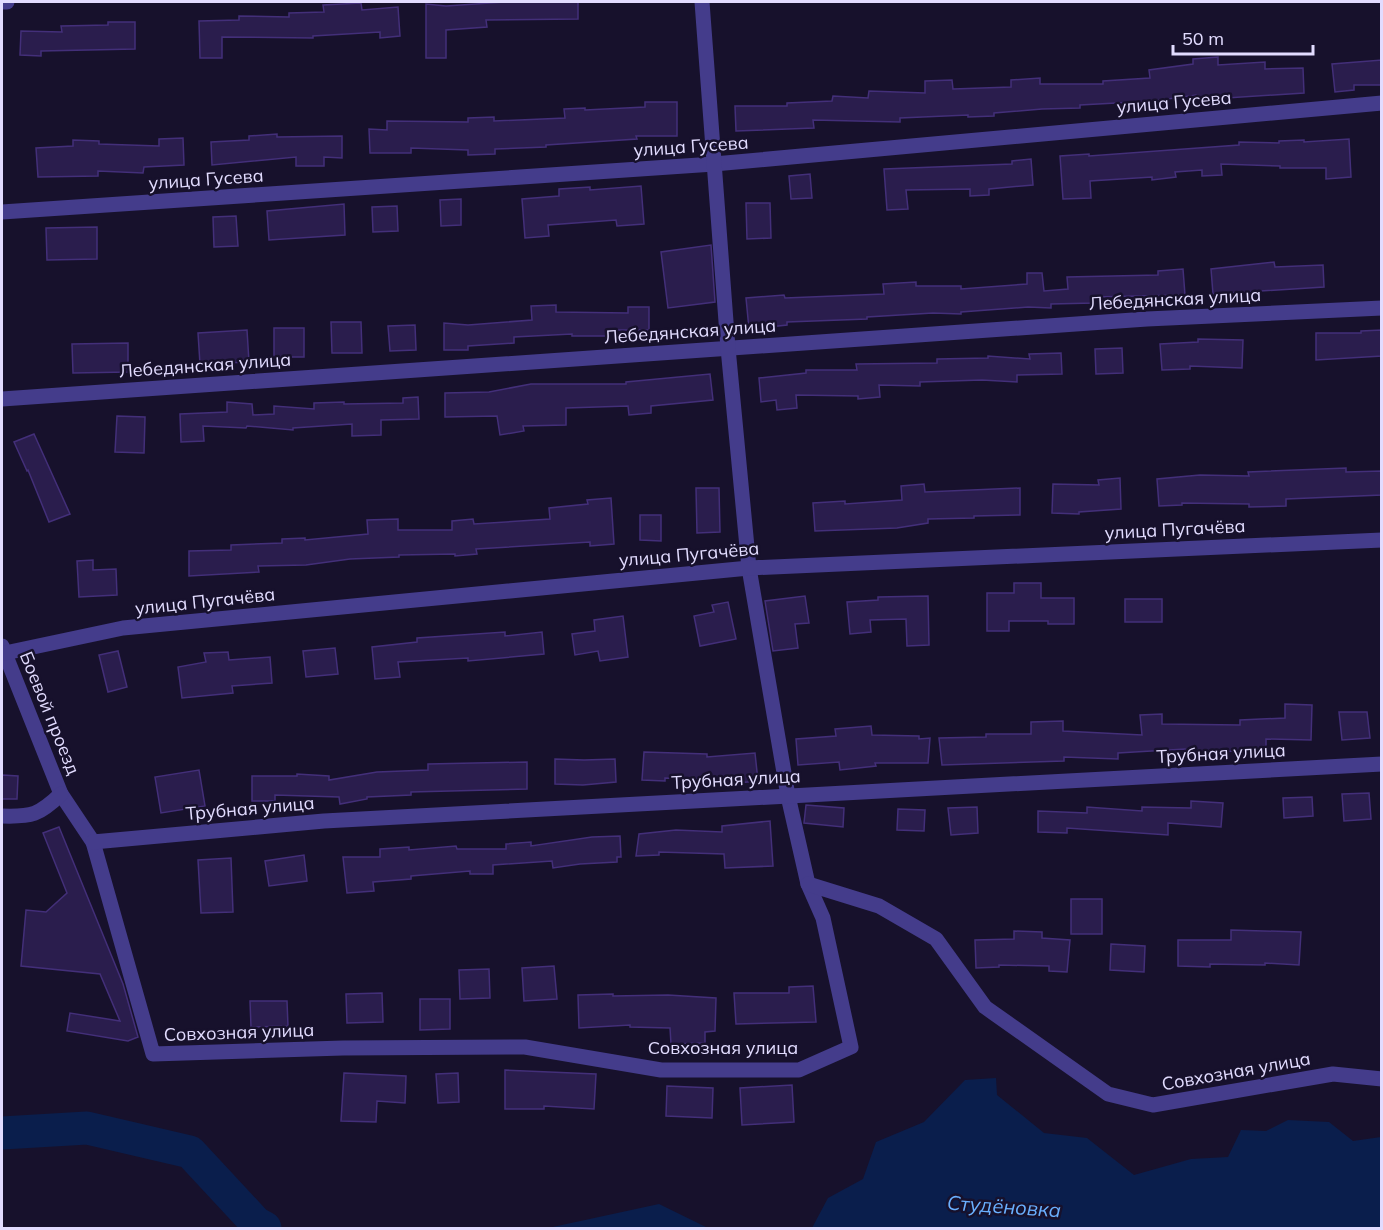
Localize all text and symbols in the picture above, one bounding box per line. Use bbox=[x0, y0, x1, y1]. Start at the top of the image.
scale bar bbox=[1173, 18, 1312, 56]
text: 50 m bbox=[1182, 27, 1224, 50]
street label: улица Гусева bbox=[1116, 86, 1232, 118]
street label: улица Гусева bbox=[633, 131, 749, 161]
street label: улица Гусева bbox=[148, 164, 264, 194]
street label: Лебедянская улица bbox=[1088, 283, 1262, 315]
street label: Лебедянская улица bbox=[603, 314, 777, 348]
street label: Лебедянская улица bbox=[118, 348, 292, 382]
street label: улица Пугачёва bbox=[1104, 514, 1246, 544]
street label: улица Пугачёва bbox=[618, 536, 760, 572]
street label: улица Пугачёва bbox=[134, 582, 276, 620]
street label: Боевой проезд bbox=[15, 648, 85, 778]
street label: Трубная улица bbox=[1156, 738, 1286, 768]
street label: Трубная улица bbox=[671, 764, 801, 794]
street label: Трубная улица bbox=[185, 791, 315, 825]
street label: Совхозная улица bbox=[163, 1018, 315, 1046]
street label: Совхозная улица bbox=[648, 1036, 798, 1059]
street label: Совхозная улица bbox=[1160, 1047, 1312, 1095]
water label: Студёновка bbox=[946, 1190, 1062, 1222]

